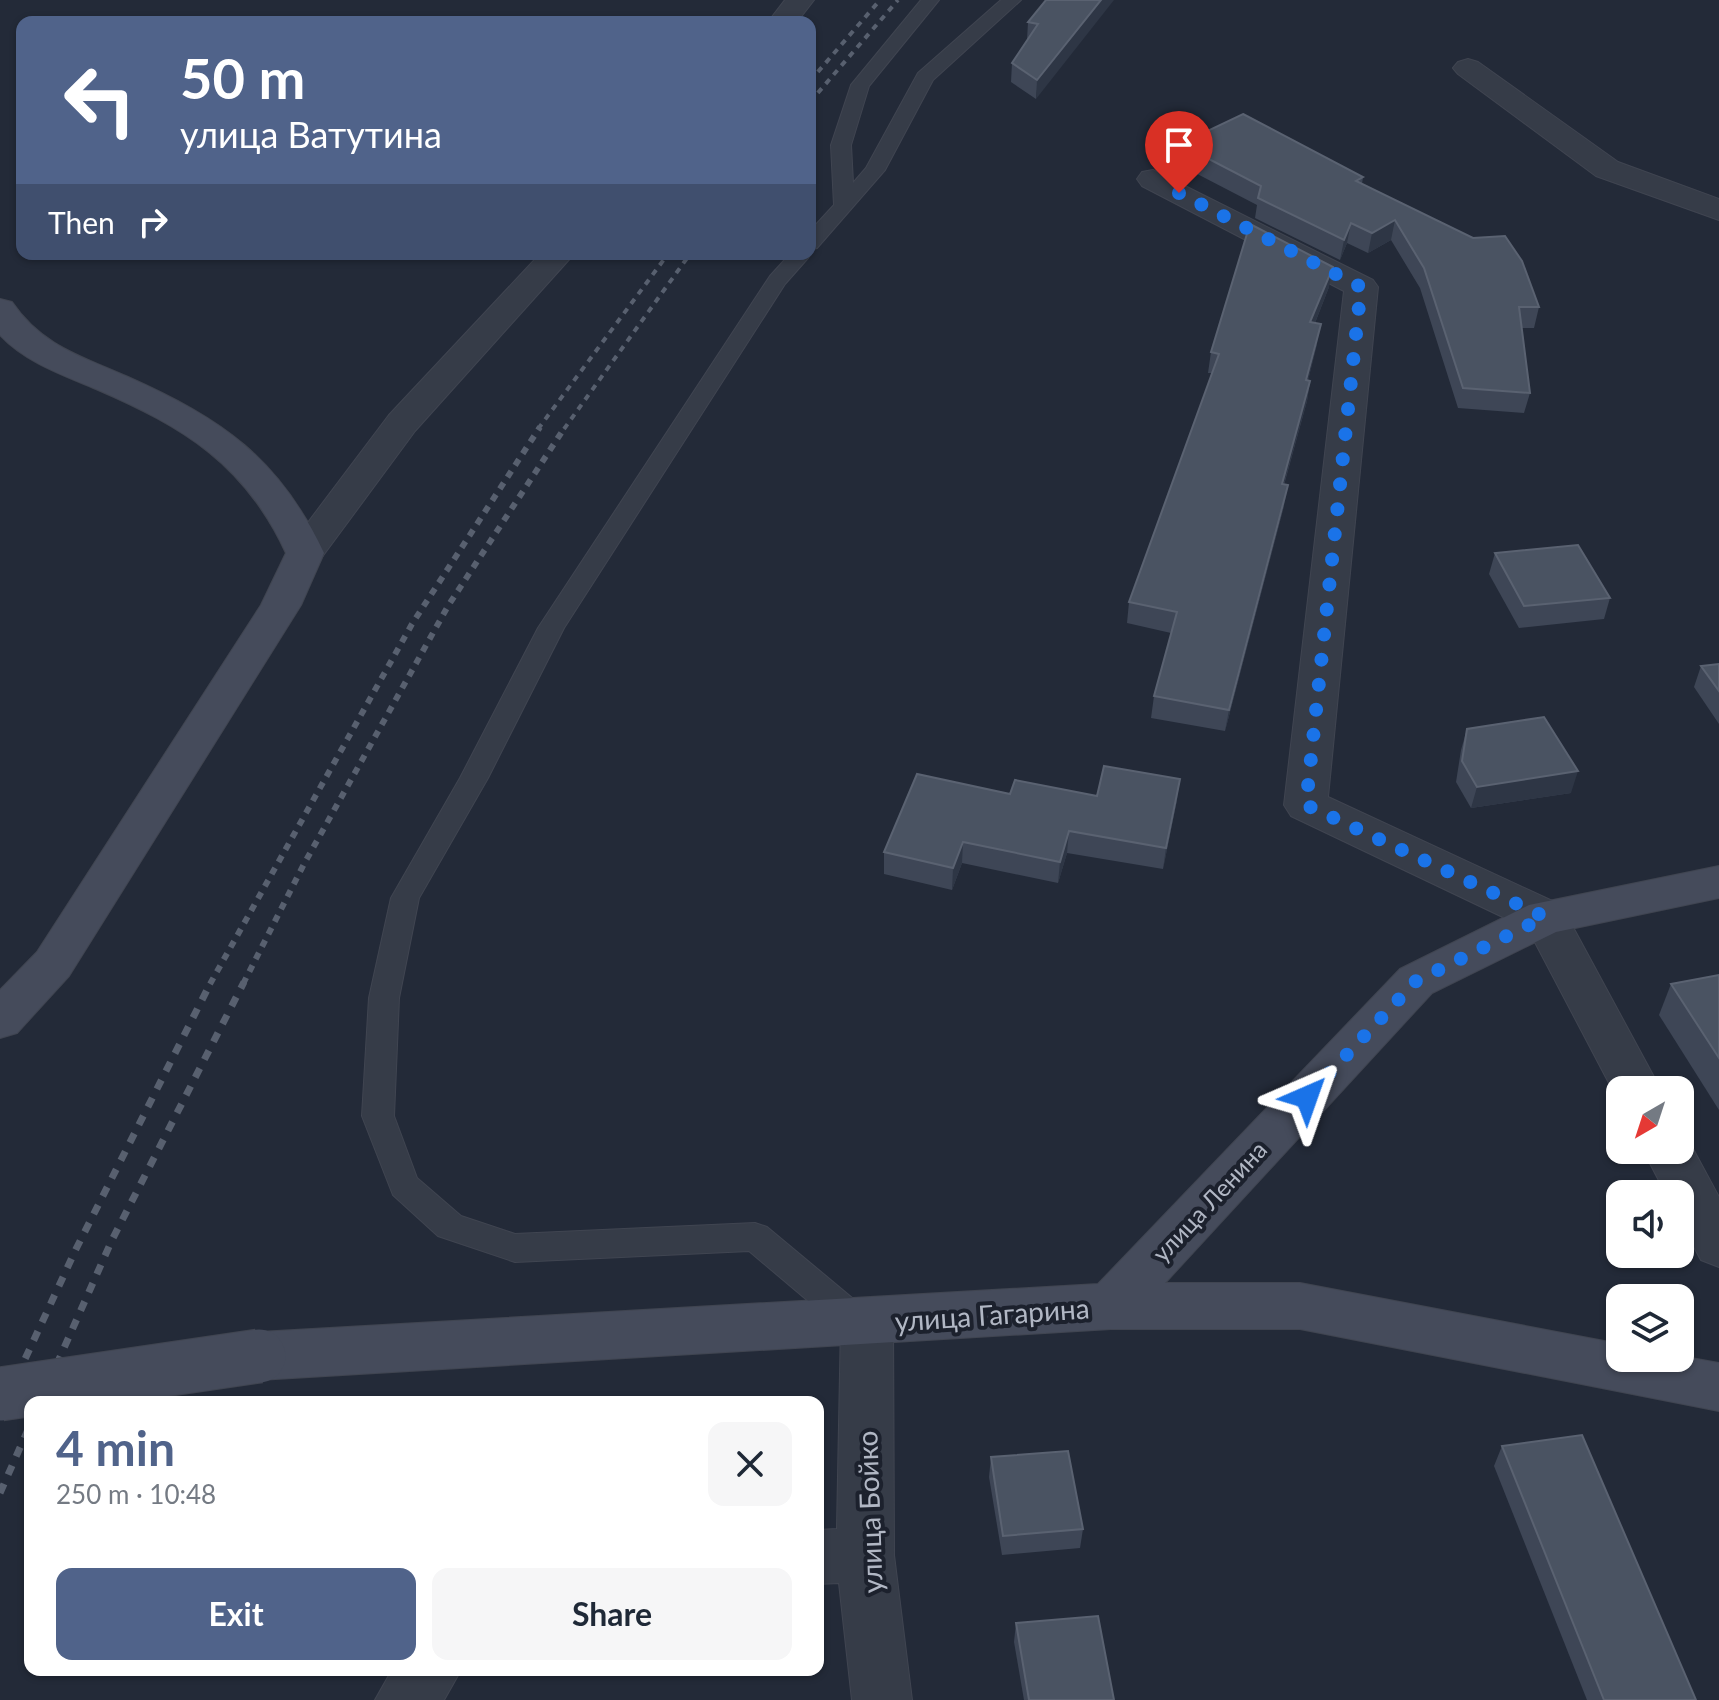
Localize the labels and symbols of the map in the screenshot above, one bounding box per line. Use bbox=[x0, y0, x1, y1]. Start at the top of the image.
pin bbox=[1145, 111, 1213, 193]
position arrow bbox=[1265, 1055, 1349, 1139]
north arrow bbox=[1606, 1076, 1694, 1164]
street label: улица Ленина bbox=[1146, 1135, 1272, 1267]
street label: улица Гагарина bbox=[893, 1290, 1091, 1338]
street label: улица Бойко bbox=[849, 1430, 889, 1594]

